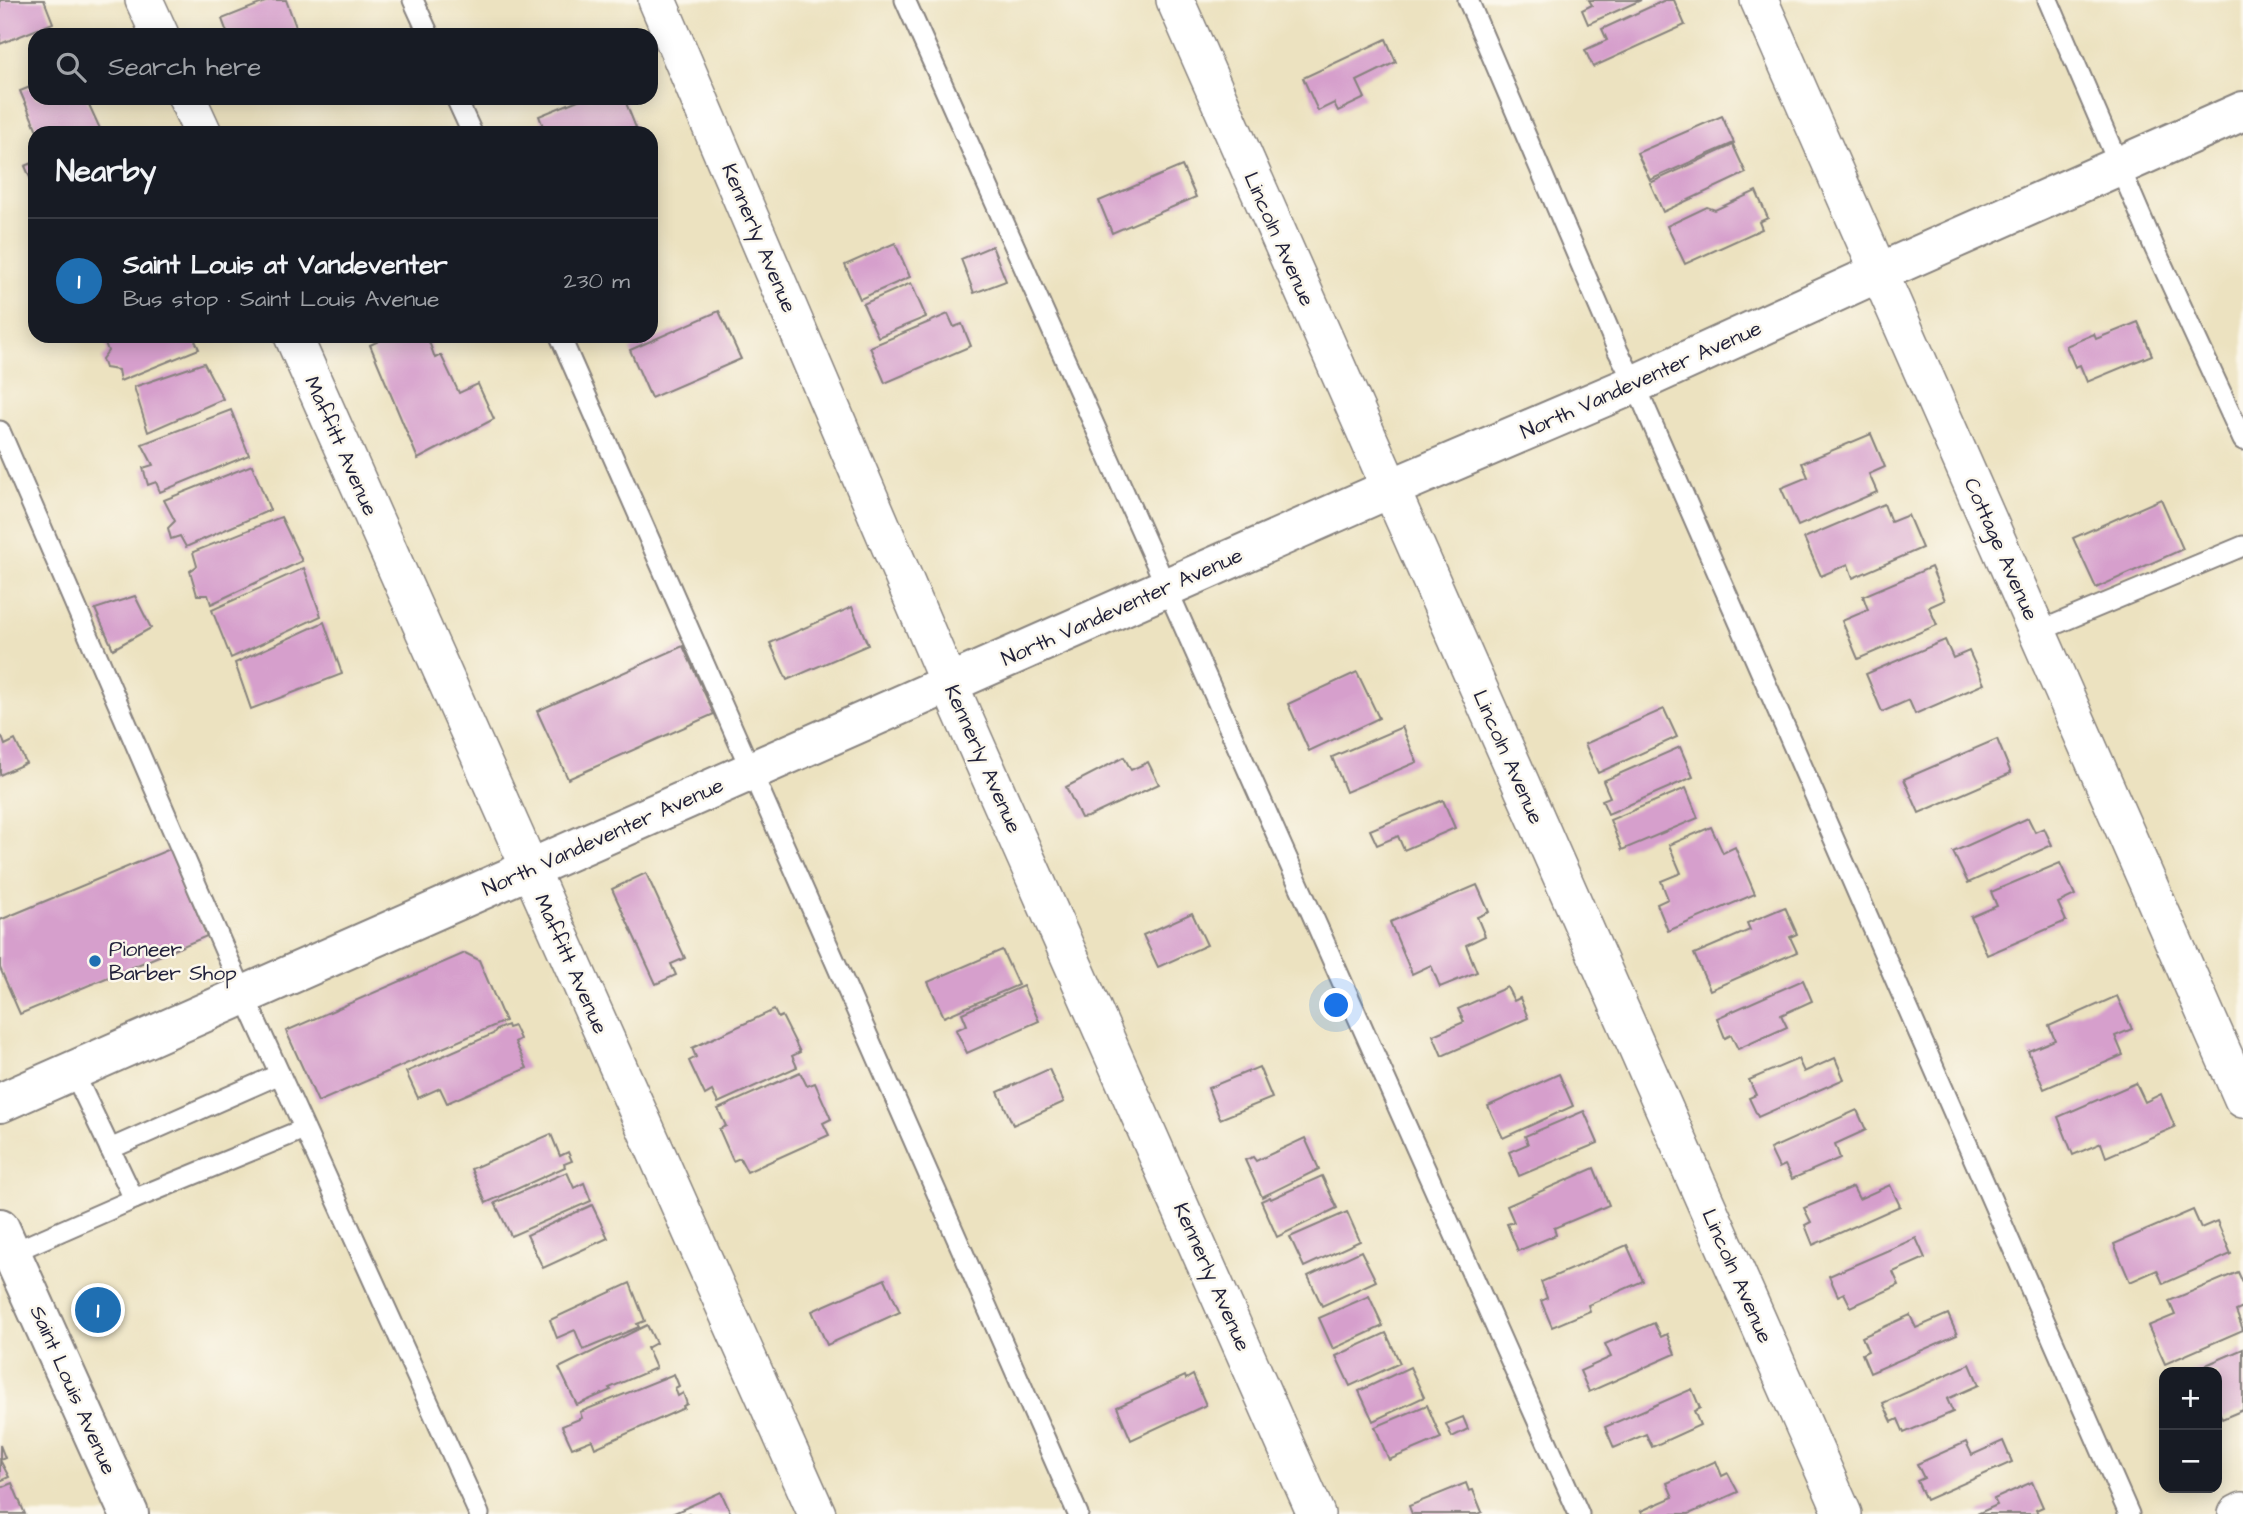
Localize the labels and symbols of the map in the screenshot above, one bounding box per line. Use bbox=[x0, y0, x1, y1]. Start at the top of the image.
street label: Kennerly Avenue bbox=[713, 159, 804, 318]
street label: Lincoln Avenue bbox=[1237, 167, 1321, 311]
street label: North Vandeventer Avenue bbox=[1516, 314, 1766, 446]
street label: Maffitt Avenue bbox=[297, 372, 385, 520]
street label: Cottage Avenue bbox=[1955, 473, 2045, 626]
street label: North Vandeventer Avenue bbox=[997, 541, 1247, 673]
street label: Kennerly Avenue bbox=[935, 680, 1029, 839]
street label: Lincoln Avenue bbox=[1466, 685, 1550, 829]
street label: North Vandeventer Avenue bbox=[478, 771, 728, 903]
street label: Maffitt Avenue bbox=[527, 890, 615, 1038]
place label: Pioneer Barber Shop bbox=[109, 935, 237, 989]
marker: Pioneer Barber Shop bbox=[87, 953, 103, 969]
your location bbox=[1319, 988, 1353, 1022]
street label: Kennerly Avenue bbox=[1164, 1198, 1258, 1357]
street label: Lincoln Avenue bbox=[1695, 1204, 1779, 1348]
pin: 1 bbox=[75, 1284, 121, 1336]
street label: Saint Louis Avenue bbox=[23, 1301, 123, 1479]

